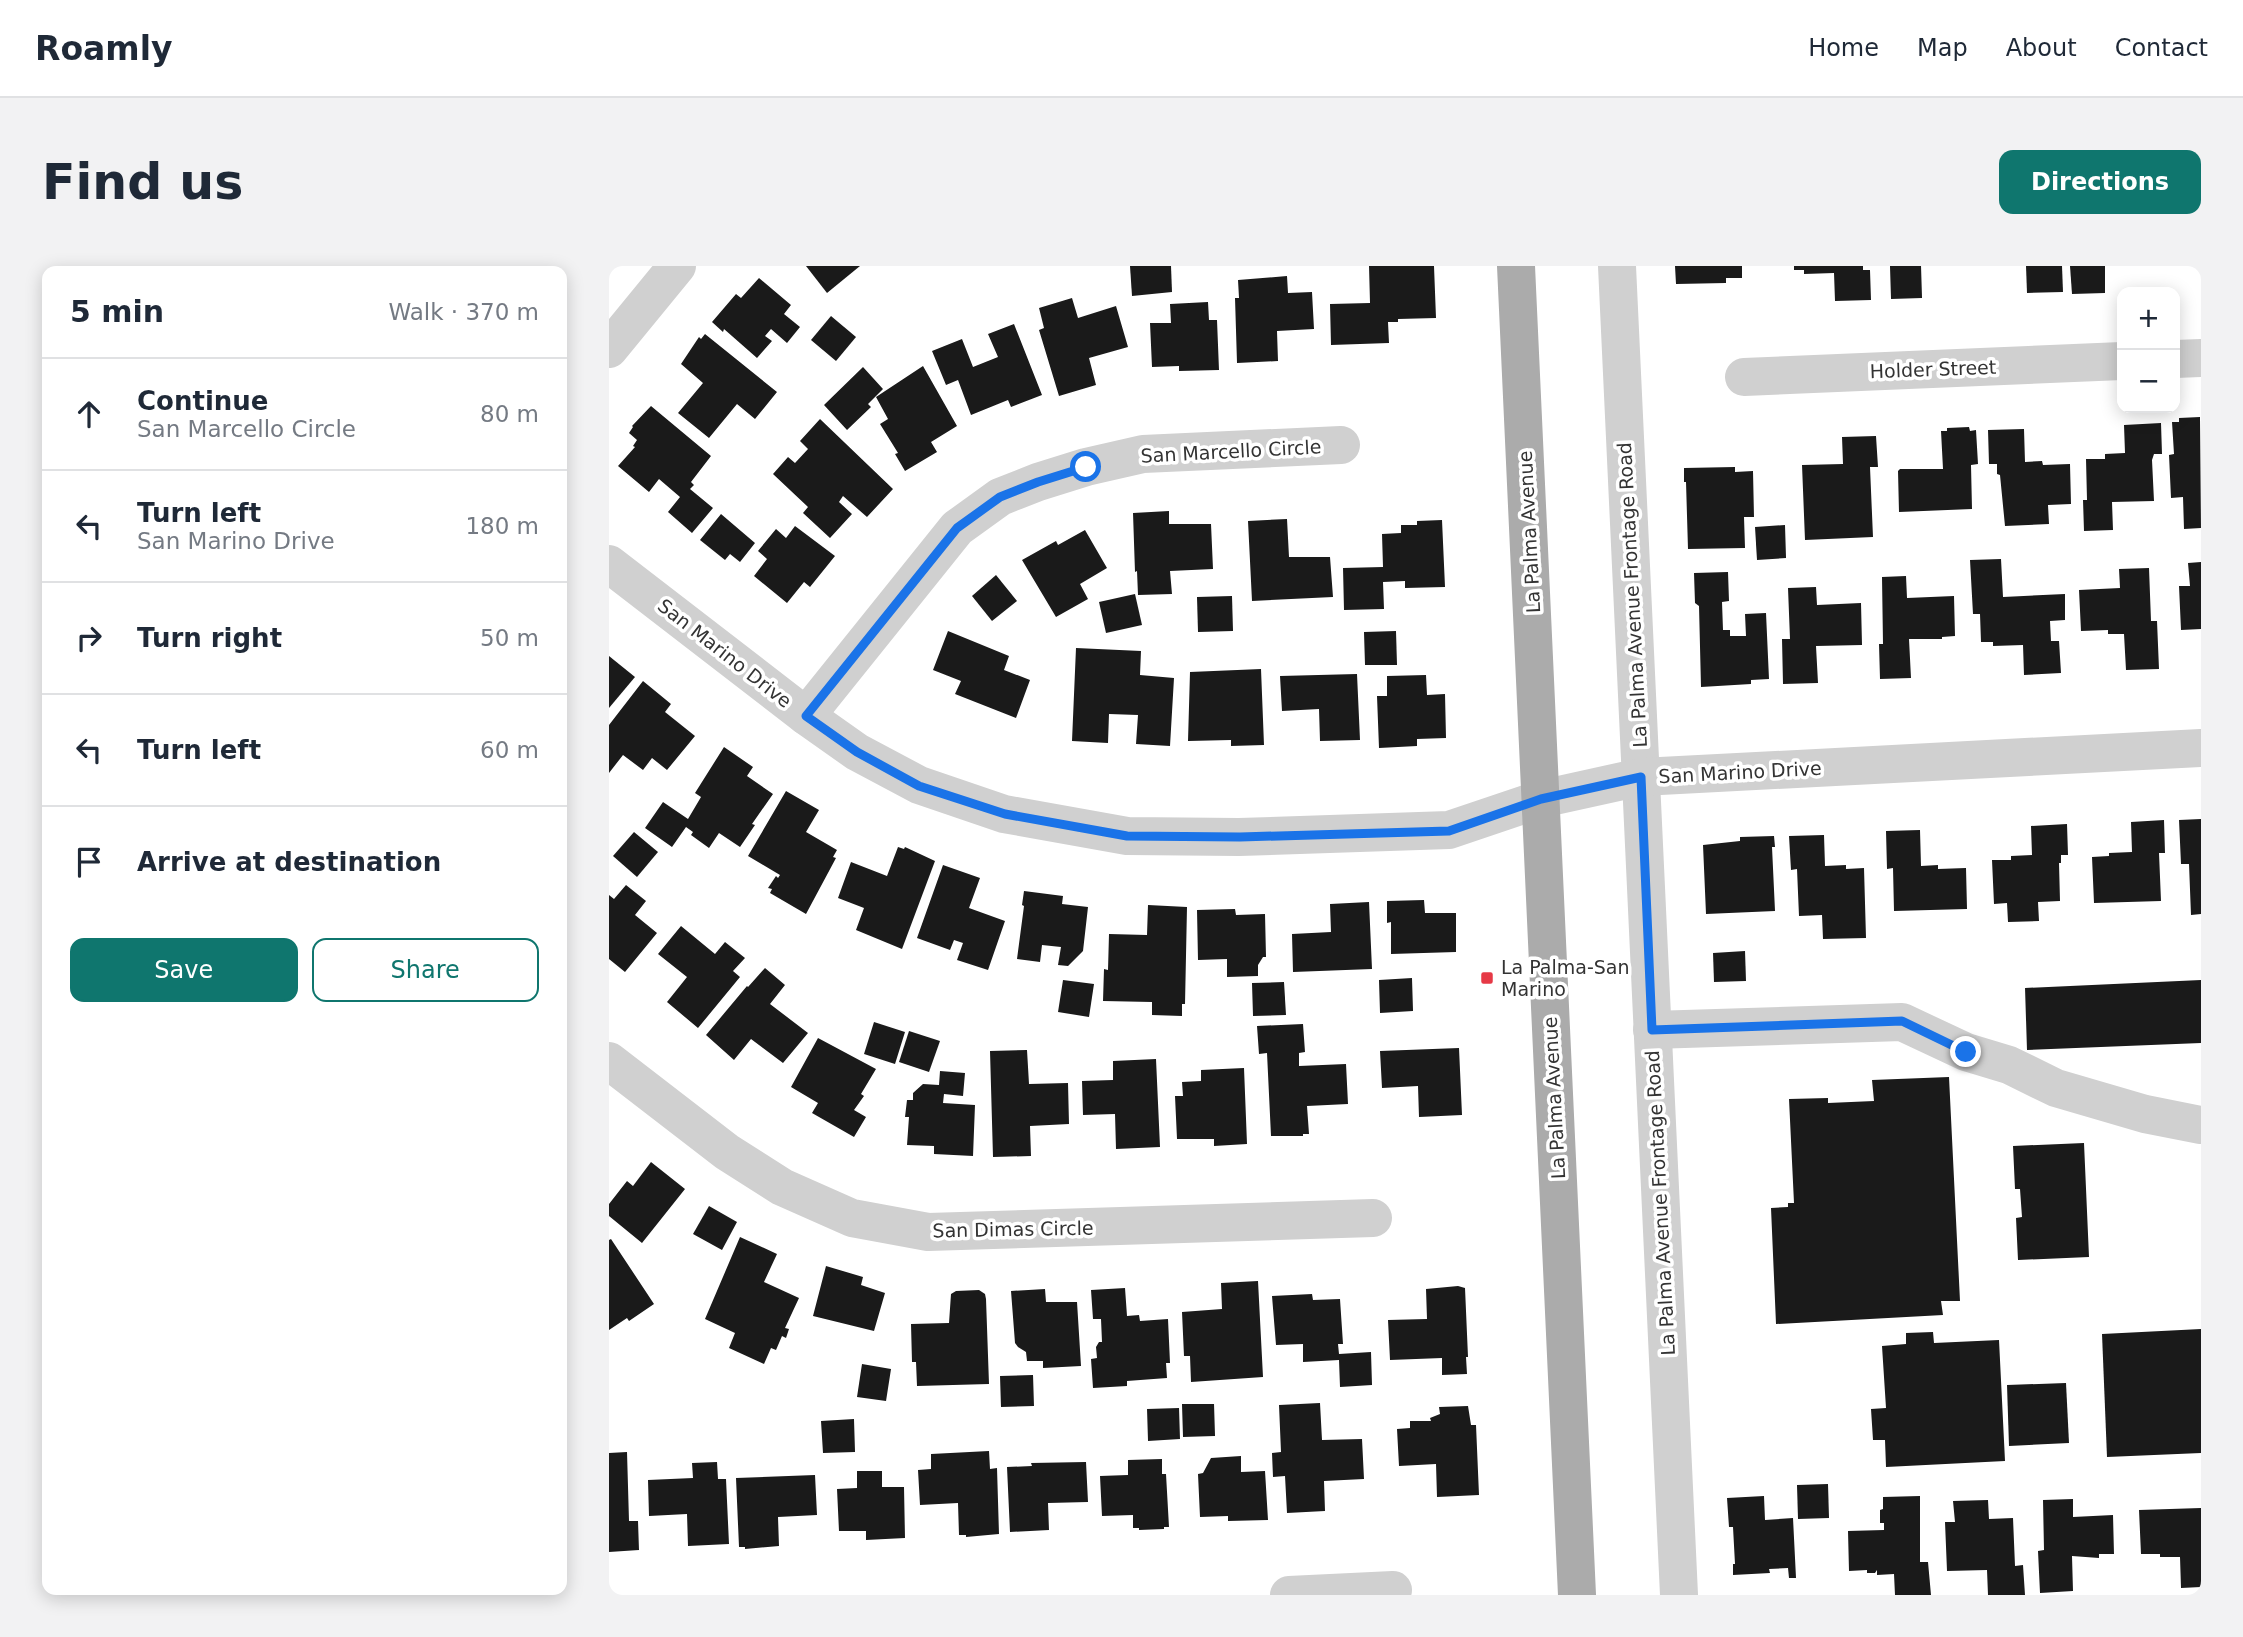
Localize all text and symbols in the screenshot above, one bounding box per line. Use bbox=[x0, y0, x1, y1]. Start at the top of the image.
text: Roamly bbox=[35, 29, 173, 68]
text: Home bbox=[1808, 34, 1879, 62]
text: Map bbox=[1917, 34, 1968, 62]
text: About bbox=[2006, 34, 2077, 62]
text: Contact bbox=[2115, 34, 2208, 62]
button: Directions bbox=[1999, 150, 2201, 214]
text: Find us bbox=[42, 154, 243, 211]
map controls bbox=[2117, 287, 2180, 413]
button: + bbox=[2117, 287, 2180, 350]
text: 5 min bbox=[70, 294, 164, 329]
text: Walk · 370 m bbox=[388, 299, 539, 325]
button: − bbox=[2117, 350, 2180, 413]
street label: Holder Street bbox=[1869, 356, 1997, 382]
text: Continue bbox=[137, 386, 268, 416]
icon: ahead bbox=[70, 395, 108, 433]
text: 80 m bbox=[480, 401, 539, 427]
text: San Marcello Circle bbox=[137, 416, 356, 442]
street label: San Marcello Circle bbox=[1140, 435, 1322, 467]
street label: La Palma Avenue Frontage Road bbox=[1613, 442, 1651, 748]
street label: La Palma Avenue bbox=[1514, 450, 1544, 614]
route start bbox=[1070, 451, 1101, 482]
text: Turn left bbox=[137, 498, 261, 528]
icon: left bbox=[70, 507, 108, 545]
text: 180 m bbox=[465, 513, 539, 539]
text: San Marino Drive bbox=[137, 528, 335, 554]
street label: San Marino Drive bbox=[654, 594, 796, 712]
icon: right bbox=[70, 619, 108, 657]
text: Turn right bbox=[137, 623, 282, 653]
text: 50 m bbox=[480, 625, 539, 651]
icon: left bbox=[70, 731, 108, 769]
text: Turn left bbox=[137, 735, 261, 765]
text: 60 m bbox=[480, 737, 539, 763]
street label: San Marino Drive bbox=[1658, 757, 1822, 787]
icon: arrive bbox=[70, 843, 108, 881]
text: Arrive at destination bbox=[137, 847, 441, 877]
button: Save bbox=[70, 938, 298, 1002]
button: Share bbox=[312, 938, 539, 1002]
place label: La Palma-San Marino bbox=[1501, 956, 1630, 1000]
marker: La Palma-San Marino bbox=[1479, 970, 1495, 986]
street label: La Palma Avenue bbox=[1539, 1016, 1569, 1180]
route end bbox=[1950, 1036, 1981, 1067]
street label: La Palma Avenue Frontage Road bbox=[1641, 1050, 1679, 1356]
street label: San Dimas Circle bbox=[932, 1217, 1094, 1241]

